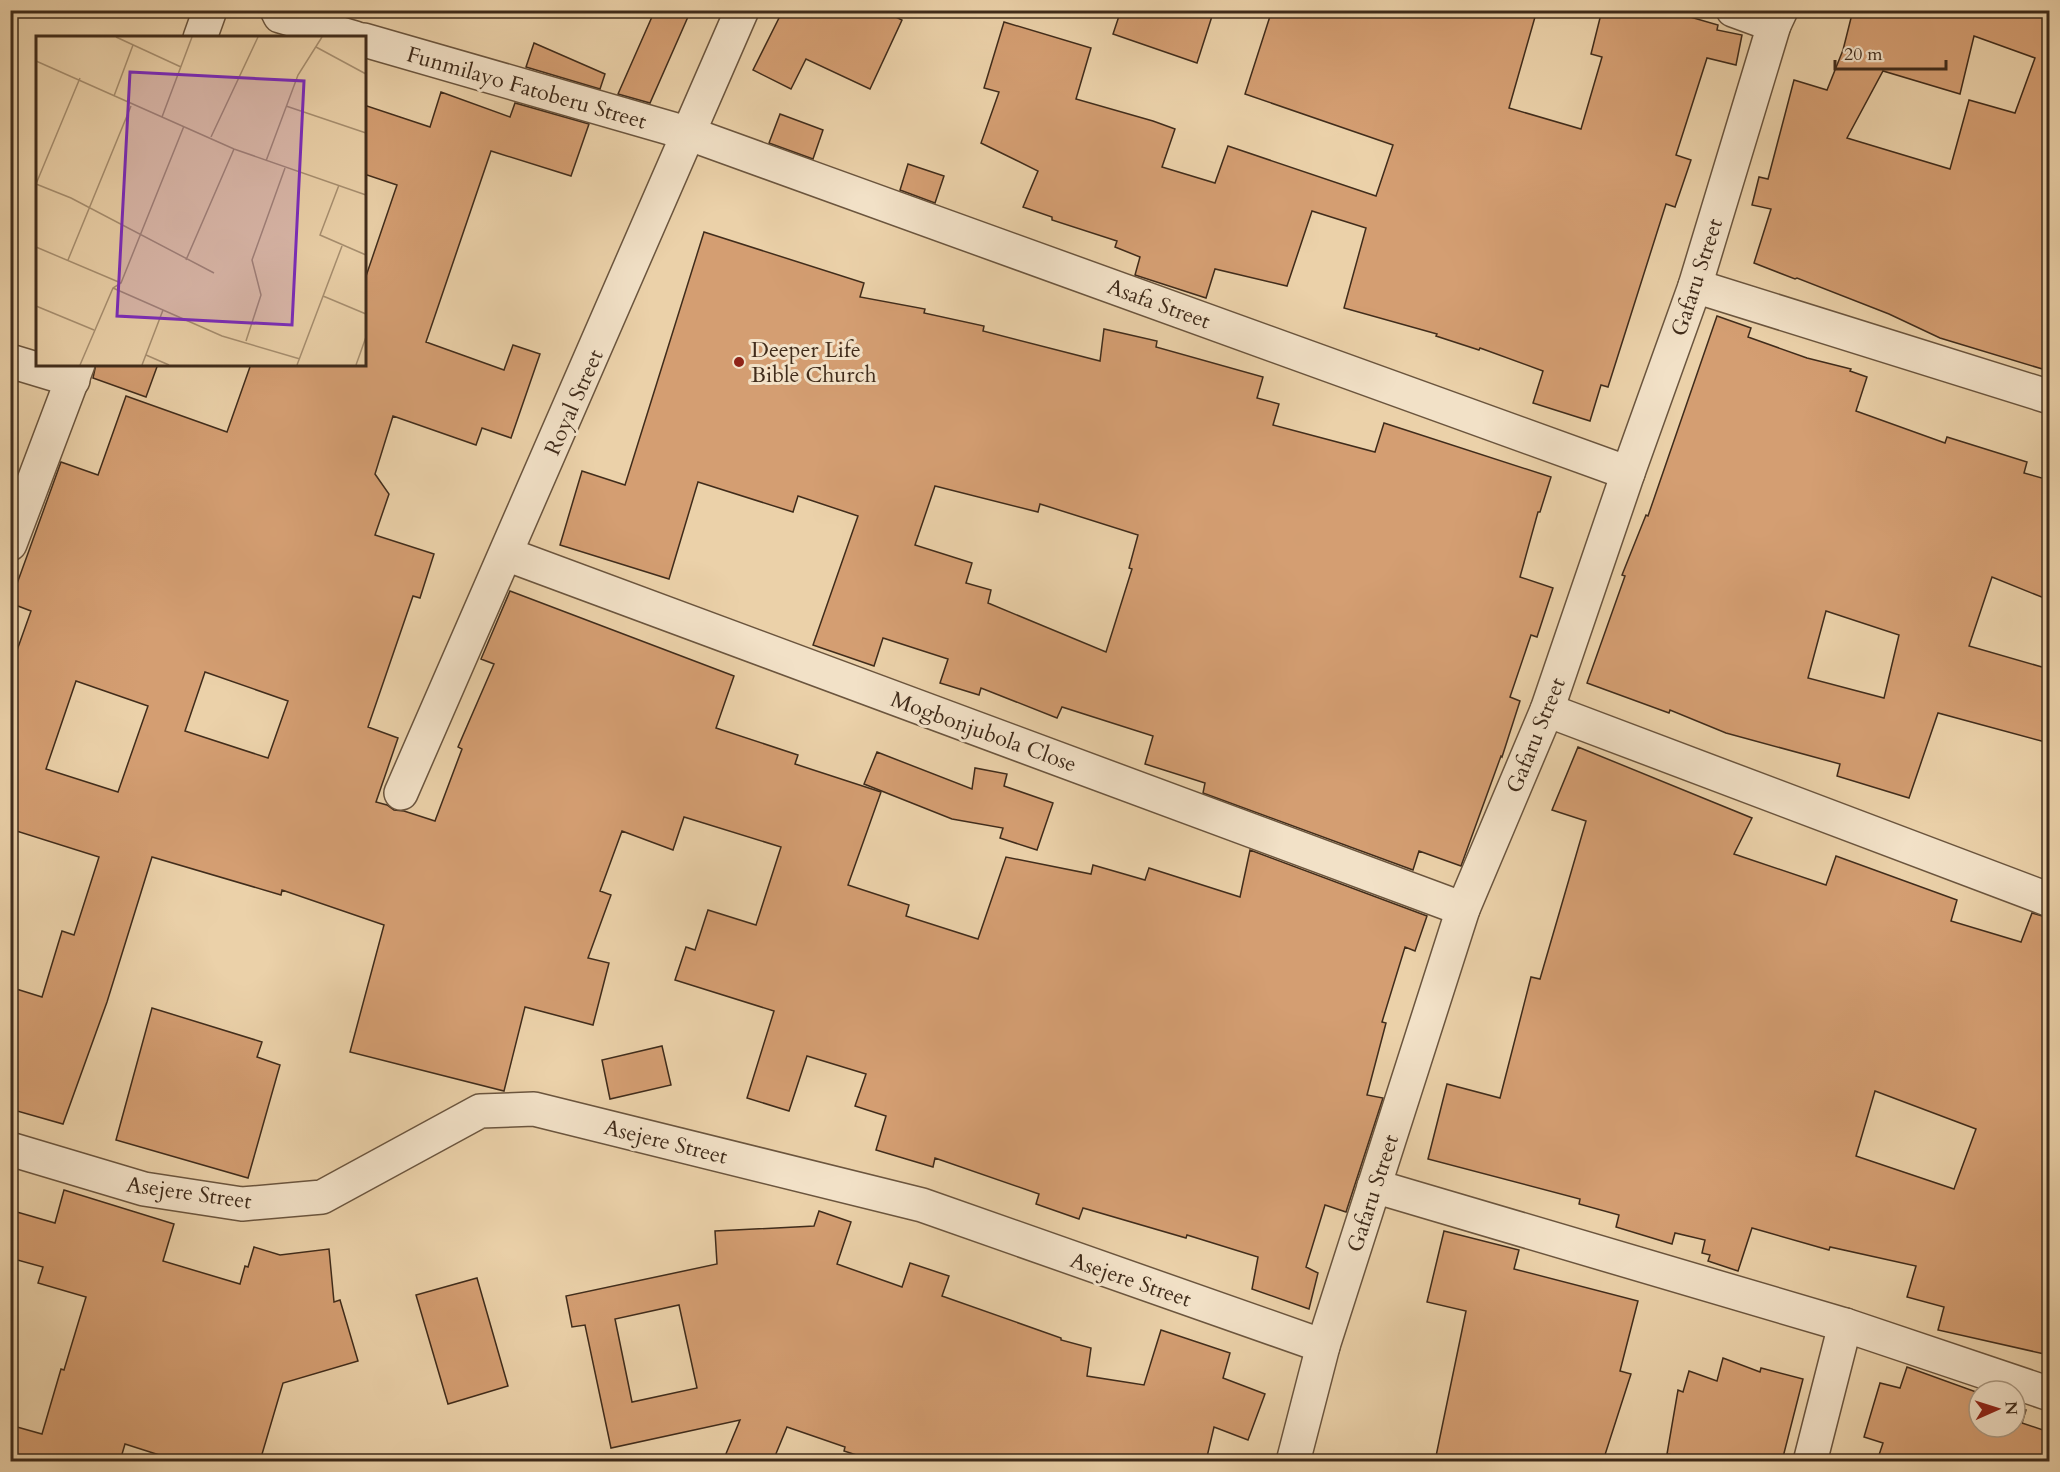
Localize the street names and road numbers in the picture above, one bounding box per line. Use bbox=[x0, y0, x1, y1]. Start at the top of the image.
street label: Funmilayo Fatoberu Street bbox=[403, 39, 650, 137]
street label: Gafaru Street bbox=[1664, 215, 1730, 340]
street label: Asafa Street bbox=[1103, 271, 1214, 336]
street label: Royal Street bbox=[537, 345, 611, 460]
street label: Gafaru Street bbox=[1499, 673, 1573, 798]
street label: Mogbonjubola Close bbox=[887, 684, 1081, 780]
street label: Asejere Street bbox=[601, 1112, 731, 1172]
street label: Gafaru Street bbox=[1340, 1131, 1406, 1256]
street label: Asejere Street bbox=[124, 1169, 253, 1217]
street label: Asejere Street bbox=[1066, 1245, 1195, 1315]

